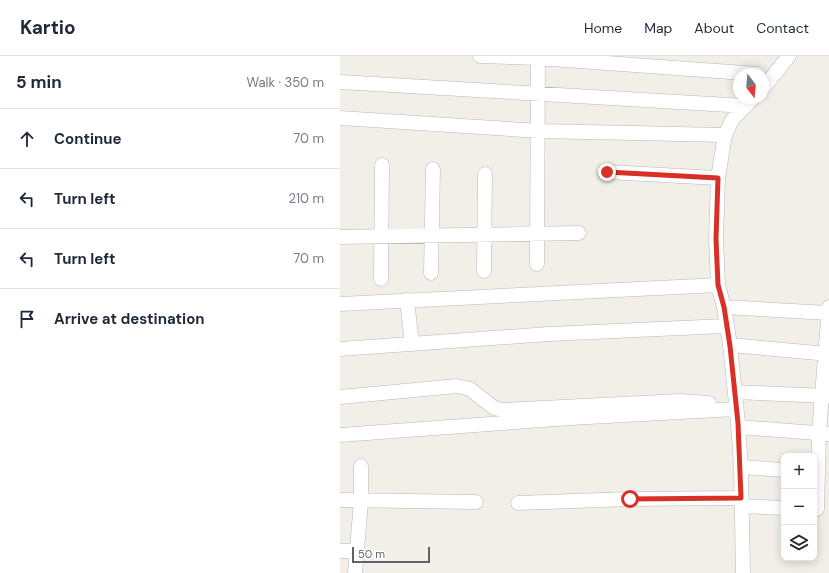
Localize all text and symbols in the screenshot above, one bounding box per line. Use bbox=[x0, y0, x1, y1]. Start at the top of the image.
text: Kartio bbox=[20, 15, 76, 40]
text: Home bbox=[584, 19, 622, 37]
text: Map bbox=[644, 19, 672, 37]
text: About bbox=[694, 19, 734, 37]
text: Contact bbox=[756, 19, 809, 37]
north arrow bbox=[733, 68, 769, 104]
text: 5 min bbox=[16, 71, 62, 93]
text: Walk · 350 m bbox=[246, 74, 324, 91]
icon: ahead bbox=[16, 128, 38, 150]
text: Continue bbox=[54, 129, 122, 149]
text: 70 m bbox=[293, 130, 324, 147]
route end bbox=[598, 163, 616, 181]
icon: left bbox=[16, 188, 38, 210]
text: Turn left bbox=[54, 189, 115, 209]
text: 210 m bbox=[289, 190, 324, 207]
icon: left bbox=[16, 248, 38, 270]
text: Turn left bbox=[54, 249, 115, 269]
text: 70 m bbox=[293, 250, 324, 267]
icon: arrive bbox=[16, 308, 38, 330]
text: Arrive at destination bbox=[54, 309, 205, 329]
map controls bbox=[781, 453, 817, 561]
button: + bbox=[781, 453, 817, 489]
button: − bbox=[781, 489, 817, 525]
route start bbox=[621, 490, 639, 508]
button: layers bbox=[781, 525, 817, 561]
scale bar bbox=[352, 545, 430, 564]
text: 50 m bbox=[358, 547, 385, 561]

